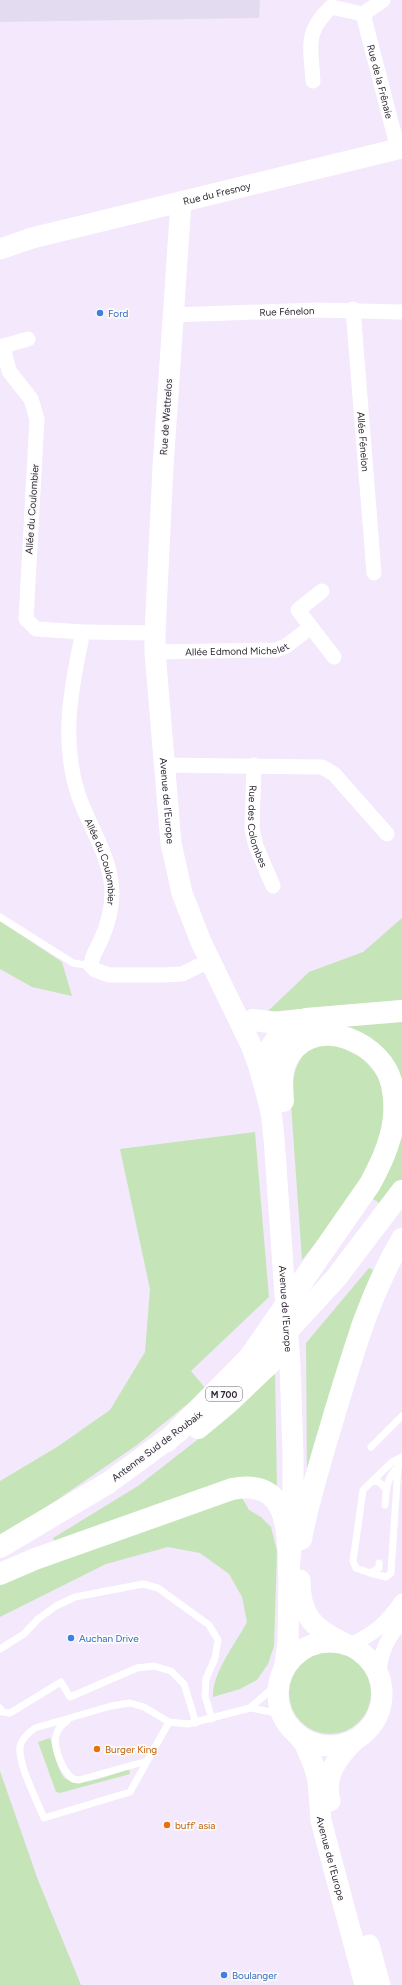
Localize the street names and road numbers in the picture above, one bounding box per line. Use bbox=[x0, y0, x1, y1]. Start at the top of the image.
street label: Rue de la Frênaie bbox=[365, 43, 396, 120]
street label: Rue du Fresnoy bbox=[182, 178, 253, 208]
street label: Rue Fénelon bbox=[259, 304, 315, 318]
street label: Rue de Wattrelos bbox=[157, 378, 175, 456]
street label: Allée Fénelon bbox=[355, 411, 372, 472]
street label: Allée du Coulombier bbox=[22, 463, 42, 555]
street label: Allée Edmond Michelet bbox=[185, 640, 292, 658]
street label: Avenue de l'Europe bbox=[157, 757, 178, 845]
street label: Rue des Colombes bbox=[245, 785, 271, 870]
street label: Allée du Coulombier bbox=[82, 816, 118, 907]
street label: Avenue de l'Europe bbox=[276, 1265, 296, 1353]
road number: M 700 bbox=[206, 1387, 242, 1401]
street label: Antenne Sud de Roubaix bbox=[109, 1408, 205, 1484]
street label: Avenue de l'Europe bbox=[314, 1816, 349, 1902]

